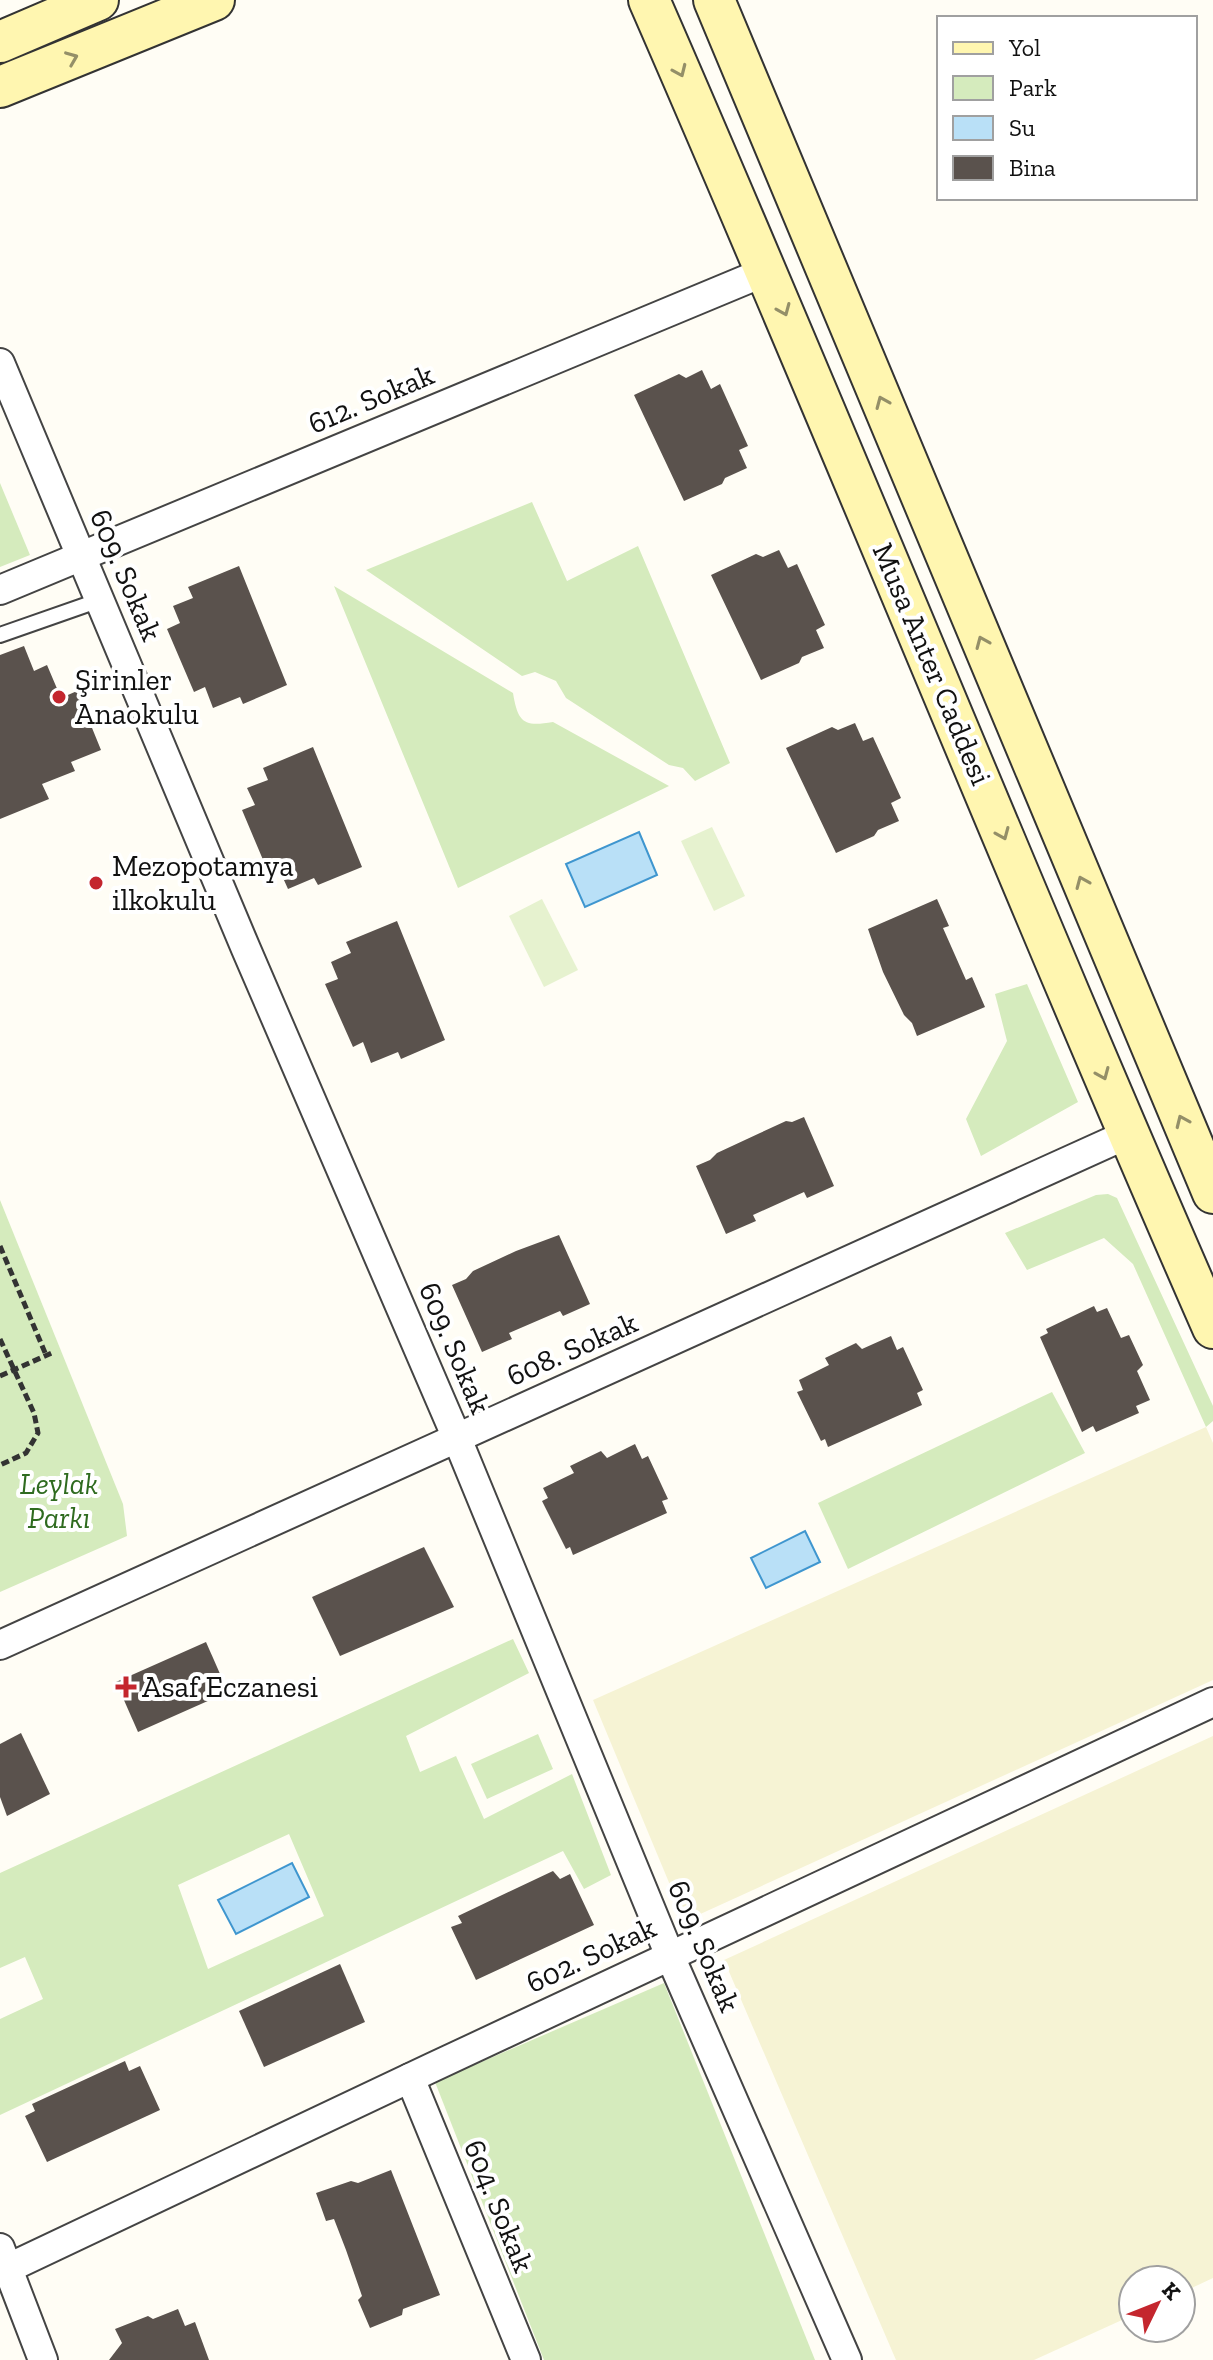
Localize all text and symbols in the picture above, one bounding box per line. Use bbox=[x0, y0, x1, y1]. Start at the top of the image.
legend bbox=[937, 16, 1197, 200]
text: Yol bbox=[1008, 33, 1041, 62]
one-way arrow bbox=[64, 51, 78, 68]
one-way arrow bbox=[671, 63, 687, 78]
text: Park bbox=[1009, 73, 1057, 102]
text: Su bbox=[1009, 113, 1036, 142]
text: Bina bbox=[1009, 153, 1056, 182]
one-way arrow bbox=[774, 302, 790, 316]
street label: 612. Sokak bbox=[303, 356, 440, 442]
one-way arrow bbox=[875, 396, 891, 410]
street label: 609. Sokak bbox=[82, 504, 170, 647]
street label: Musa Anter Caddesi bbox=[865, 538, 999, 790]
one-way arrow bbox=[975, 636, 991, 650]
place label: Şirinler Anaokulu bbox=[75, 662, 199, 732]
marker: Şirinler Anaokulu bbox=[50, 688, 68, 706]
one-way arrow bbox=[993, 826, 1009, 840]
place label: Mezopotamya ilkokulu bbox=[112, 848, 294, 918]
marker: Mezopotamya ilkokulu bbox=[87, 874, 105, 892]
one-way arrow bbox=[1075, 876, 1091, 890]
one-way arrow bbox=[1093, 1066, 1109, 1080]
one-way arrow bbox=[1175, 1115, 1191, 1130]
street label: 609. Sokak bbox=[411, 1277, 499, 1420]
street label: 608. Sokak bbox=[501, 1304, 643, 1394]
park label: Leylak Parkı bbox=[20, 1466, 98, 1536]
place label: Asaf Eczanesi bbox=[142, 1669, 318, 1705]
marker: Asaf Eczanesi bbox=[117, 1678, 135, 1696]
street label: 609. Sokak bbox=[660, 1875, 748, 2018]
street label: 602. Sokak bbox=[520, 1909, 662, 2001]
street label: 604. Sokak bbox=[456, 2135, 542, 2278]
north arrow bbox=[1117, 2264, 1197, 2344]
text: K bbox=[1156, 2276, 1186, 2305]

